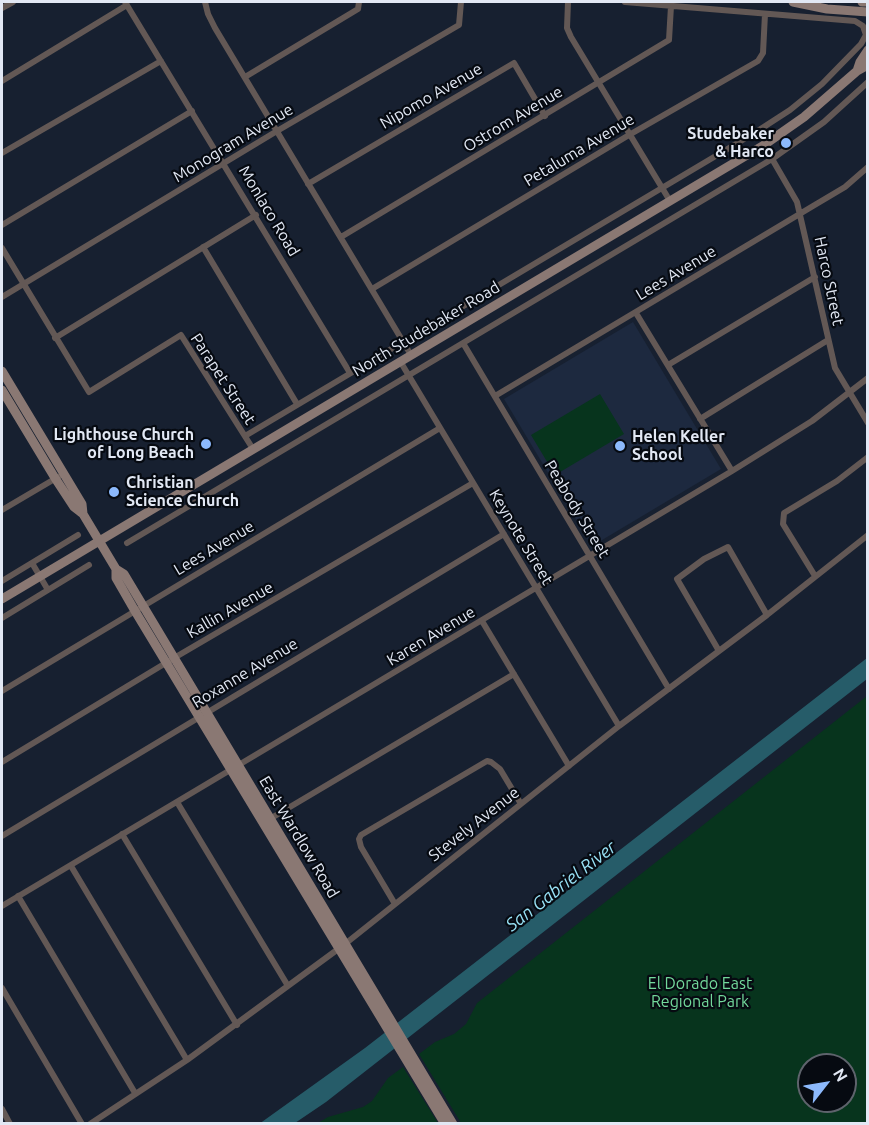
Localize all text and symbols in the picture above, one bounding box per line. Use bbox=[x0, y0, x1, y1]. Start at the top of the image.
street label: Nipomo Avenue bbox=[377, 59, 485, 133]
street label: Ostrom Avenue bbox=[460, 82, 566, 156]
street label: Monogram Avenue bbox=[170, 100, 296, 186]
street label: Petaluma Avenue bbox=[520, 109, 638, 191]
place label: Studebaker & Harco bbox=[687, 124, 774, 162]
marker: Studebaker & Harco bbox=[779, 136, 793, 150]
street label: Monlaco Road bbox=[234, 162, 304, 260]
street label: Harco Street bbox=[810, 235, 848, 327]
street label: Lees Avenue bbox=[632, 242, 720, 304]
street label: North Studebaker Road bbox=[349, 277, 503, 381]
street label: Parapet Street bbox=[186, 330, 260, 428]
place label: Lighthouse Church of Long Beach bbox=[54, 425, 194, 463]
place label: Helen Keller School bbox=[632, 427, 725, 465]
marker: Lighthouse Church of Long Beach bbox=[199, 437, 213, 451]
marker: Helen Keller School bbox=[613, 439, 627, 453]
street label: Peabody Street bbox=[540, 457, 614, 561]
place label: Christian Science Church bbox=[126, 473, 239, 511]
marker: Christian Science Church bbox=[107, 485, 121, 499]
street label: Keynote Street bbox=[485, 486, 557, 588]
street label: Lees Avenue bbox=[170, 517, 258, 579]
street label: Kallin Avenue bbox=[183, 577, 277, 643]
street label: Karen Avenue bbox=[383, 602, 479, 670]
street label: Roxanne Avenue bbox=[189, 634, 301, 712]
street label: East Wardlow Road bbox=[255, 773, 343, 901]
street label: Stevely Avenue bbox=[425, 783, 523, 865]
water label: San Gabriel River bbox=[502, 836, 620, 936]
park label: El Dorado East Regional Park bbox=[648, 974, 752, 1012]
north arrow bbox=[797, 1053, 857, 1113]
text: N bbox=[830, 1065, 852, 1085]

